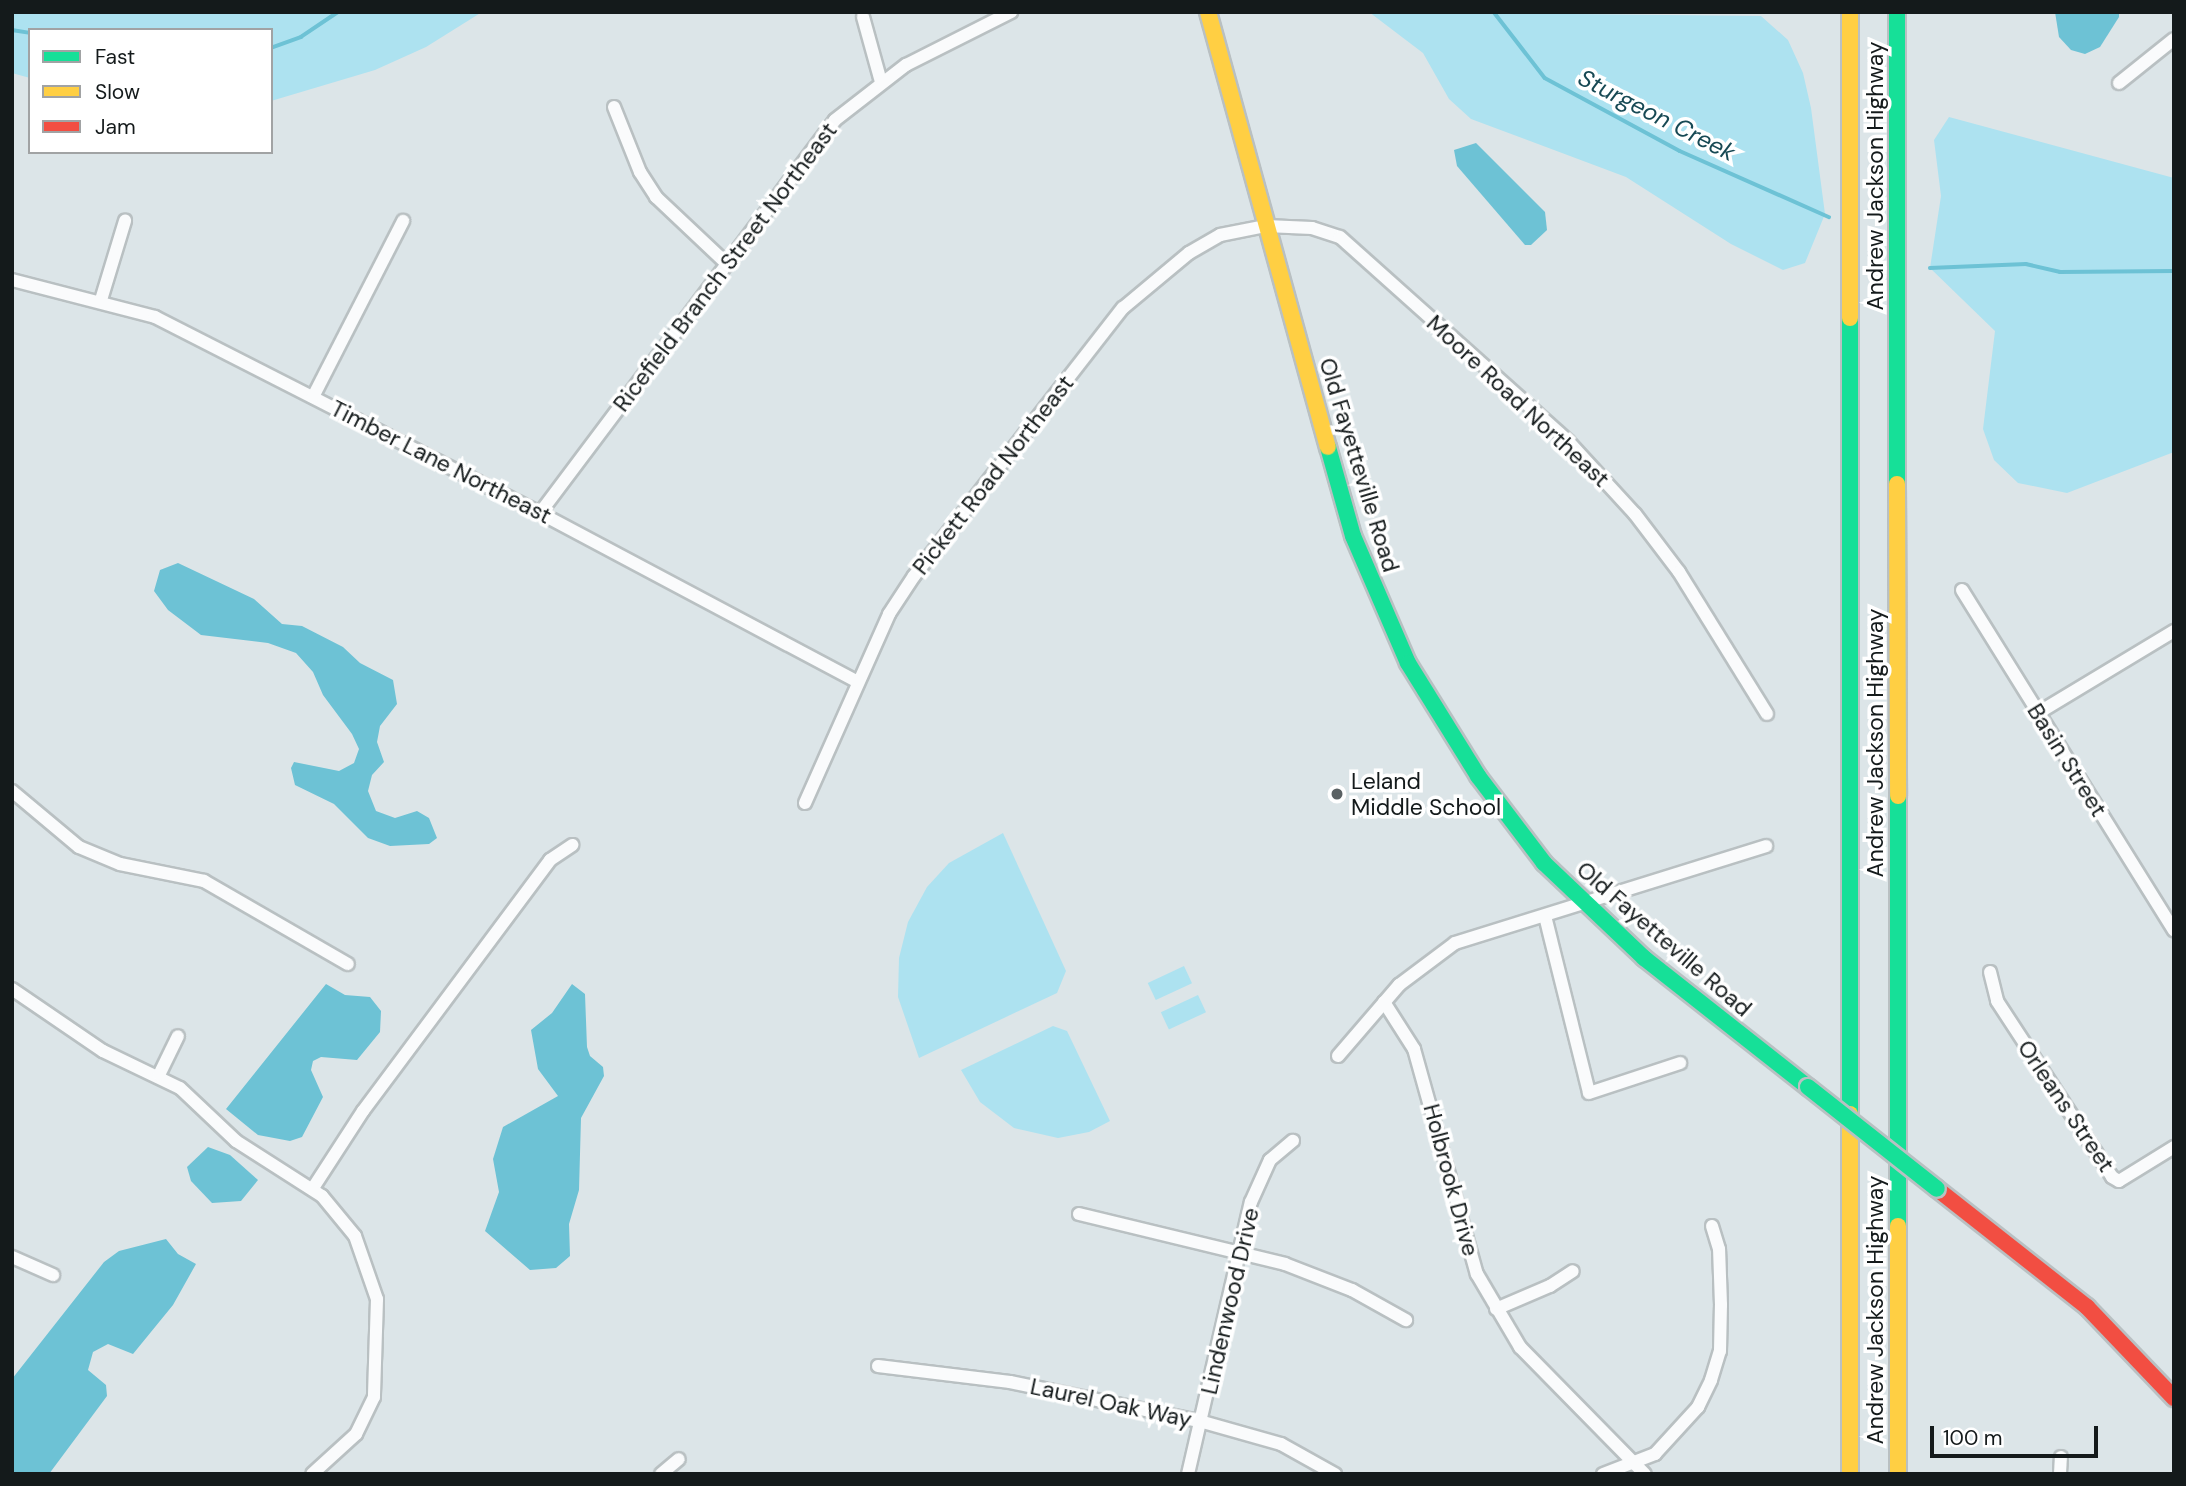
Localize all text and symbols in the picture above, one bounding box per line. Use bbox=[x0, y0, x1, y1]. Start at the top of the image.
legend bbox=[28, 28, 273, 154]
street label: Andrew Jackson Highway bbox=[1861, 41, 1889, 311]
text: Fast bbox=[95, 43, 135, 71]
water label: Sturgeon Creek bbox=[1573, 63, 1741, 167]
text: Slow bbox=[95, 78, 140, 106]
text: Jam bbox=[95, 113, 136, 141]
street label: Ricefield Branch Street Northeast bbox=[607, 117, 843, 417]
street label: Moore Road Northeast bbox=[1421, 309, 1615, 493]
street label: Old Fayetteville Road bbox=[1313, 355, 1405, 575]
street label: Pickett Road Northeast bbox=[907, 370, 1079, 580]
street label: Timber Lane Northeast bbox=[326, 394, 556, 530]
street label: Andrew Jackson Highway bbox=[1861, 608, 1889, 878]
street label: Basin Street bbox=[2021, 698, 2113, 822]
place label: Leland Middle School bbox=[1351, 767, 1501, 821]
marker: Leland Middle School bbox=[1329, 786, 1345, 802]
street label: Old Fayetteville Road bbox=[1571, 856, 1757, 1022]
street label: Orleans Street bbox=[2012, 1035, 2120, 1177]
street label: Holbrook Drive bbox=[1417, 1101, 1485, 1259]
street label: Andrew Jackson Highway bbox=[1861, 1175, 1889, 1445]
street label: Lindenwood Drive bbox=[1195, 1205, 1265, 1397]
street label: Laurel Oak Way bbox=[1028, 1372, 1194, 1434]
scale bar bbox=[1934, 1412, 2102, 1456]
text: 100 m bbox=[1943, 1424, 2003, 1452]

